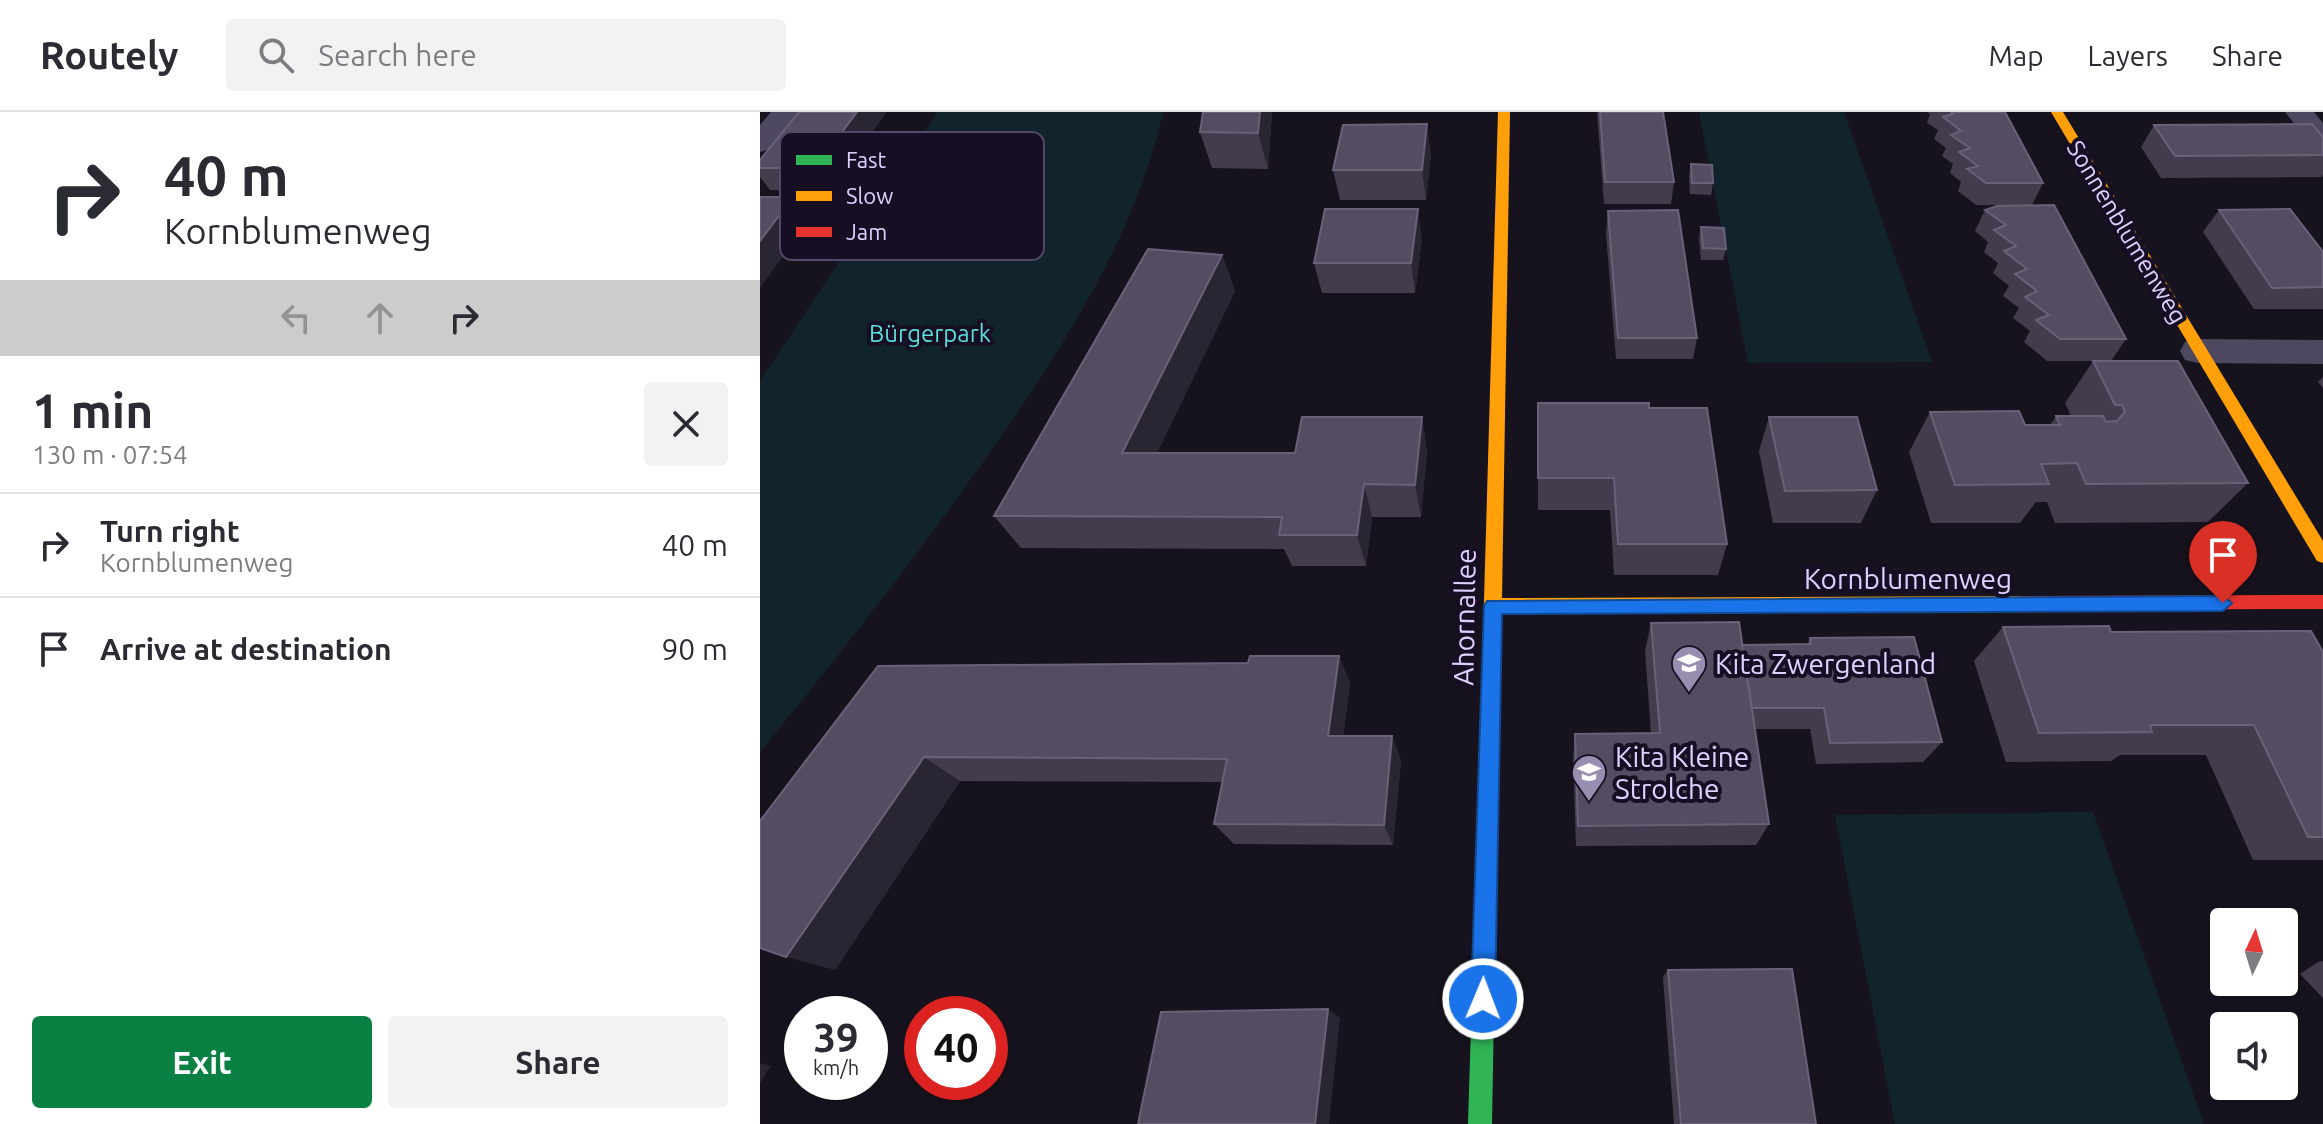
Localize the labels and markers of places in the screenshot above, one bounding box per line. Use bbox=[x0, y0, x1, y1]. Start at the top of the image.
pin bbox=[2189, 521, 2257, 603]
school or university icon: Kita Zwergenland bbox=[1670, 644, 1708, 694]
place label: Kita Zwergenland bbox=[1715, 648, 1936, 679]
place label: Kita Kleine Strolche bbox=[1615, 741, 1749, 804]
school or university icon: Kita Kleine Strolche bbox=[1570, 753, 1608, 803]

